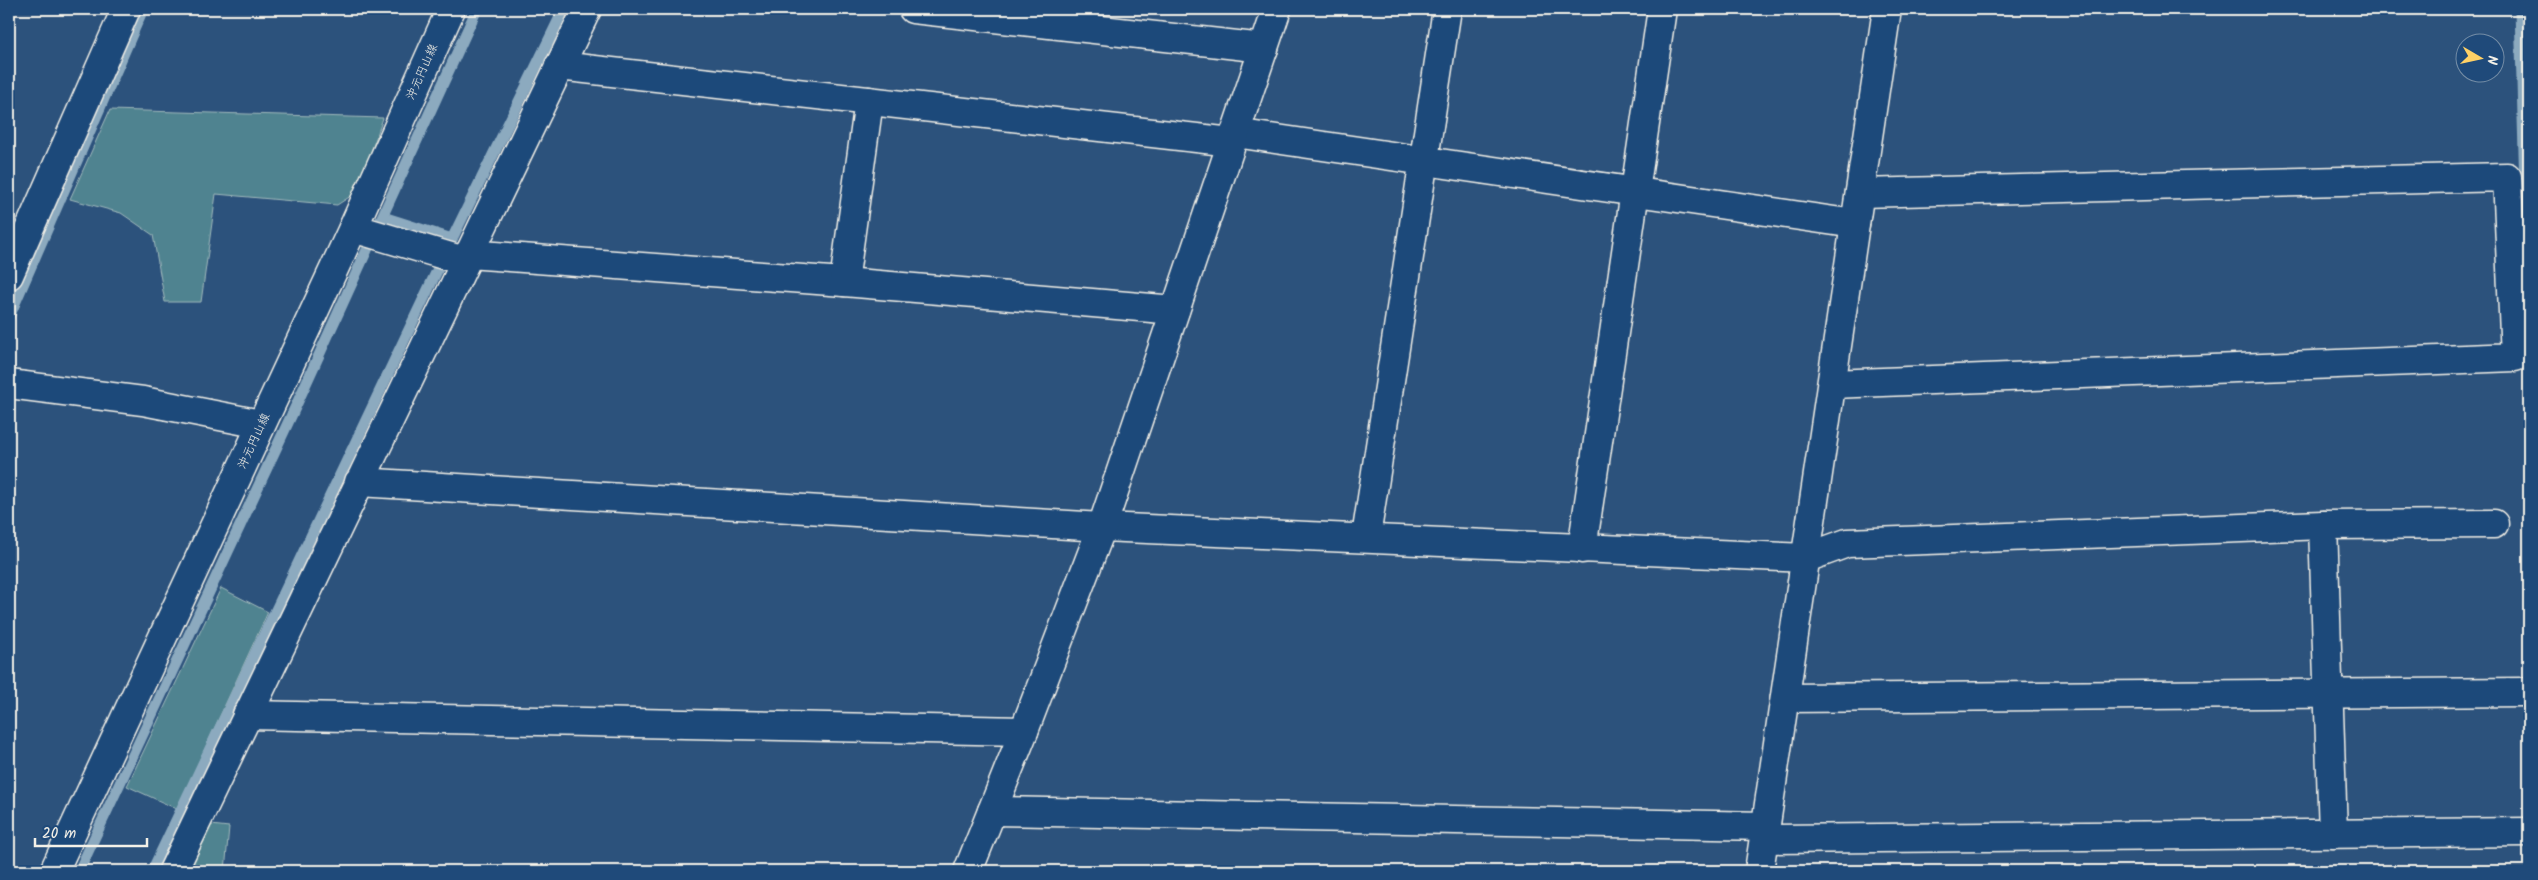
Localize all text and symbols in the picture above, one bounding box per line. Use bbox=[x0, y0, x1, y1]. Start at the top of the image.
north arrow bbox=[2456, 32, 2506, 82]
street label: 沖元円山線 bbox=[401, 41, 443, 103]
text: N bbox=[2480, 54, 2503, 66]
street label: 沖元円山線 bbox=[233, 410, 275, 472]
scale bar bbox=[35, 815, 148, 847]
text: 20 m bbox=[42, 822, 76, 846]

